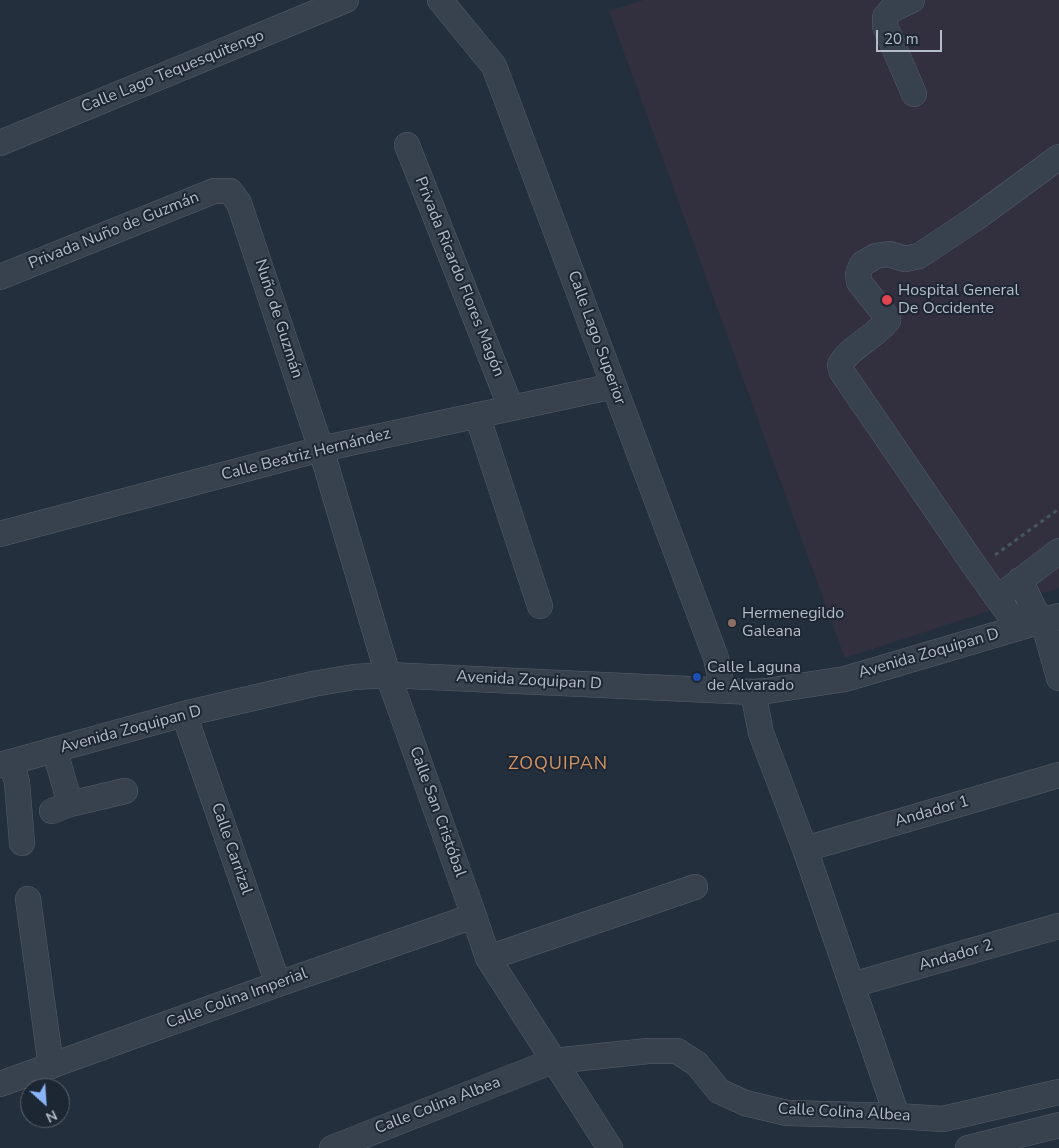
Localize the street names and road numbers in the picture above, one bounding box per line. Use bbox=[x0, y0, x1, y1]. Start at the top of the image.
street label: Calle Lago Tequesquitengo bbox=[79, 27, 267, 117]
street label: Privada Ricardo Flores Magón bbox=[410, 174, 508, 380]
street label: Privada Nuño de Guzmán bbox=[26, 188, 202, 274]
street label: Nuño de Guzmán bbox=[250, 257, 306, 381]
street label: Calle Lago Superior bbox=[563, 268, 629, 408]
street label: Calle Beatriz Hernández bbox=[219, 425, 393, 485]
street label: Avenida Zoquipan D bbox=[856, 625, 1002, 683]
street label: Avenida Zoquipan D bbox=[456, 668, 602, 694]
street label: Avenida Zoquipan D bbox=[58, 702, 204, 758]
street label: Calle San Cristóbal bbox=[404, 744, 470, 880]
street label: Andador 1 bbox=[893, 792, 971, 832]
street label: Calle Carrizal bbox=[206, 801, 256, 897]
street label: Andador 2 bbox=[917, 936, 995, 976]
street label: Calle Colina Imperial bbox=[164, 965, 310, 1033]
street label: Calle Colina Albea bbox=[372, 1073, 504, 1139]
street label: Calle Colina Albea bbox=[777, 1100, 911, 1126]

